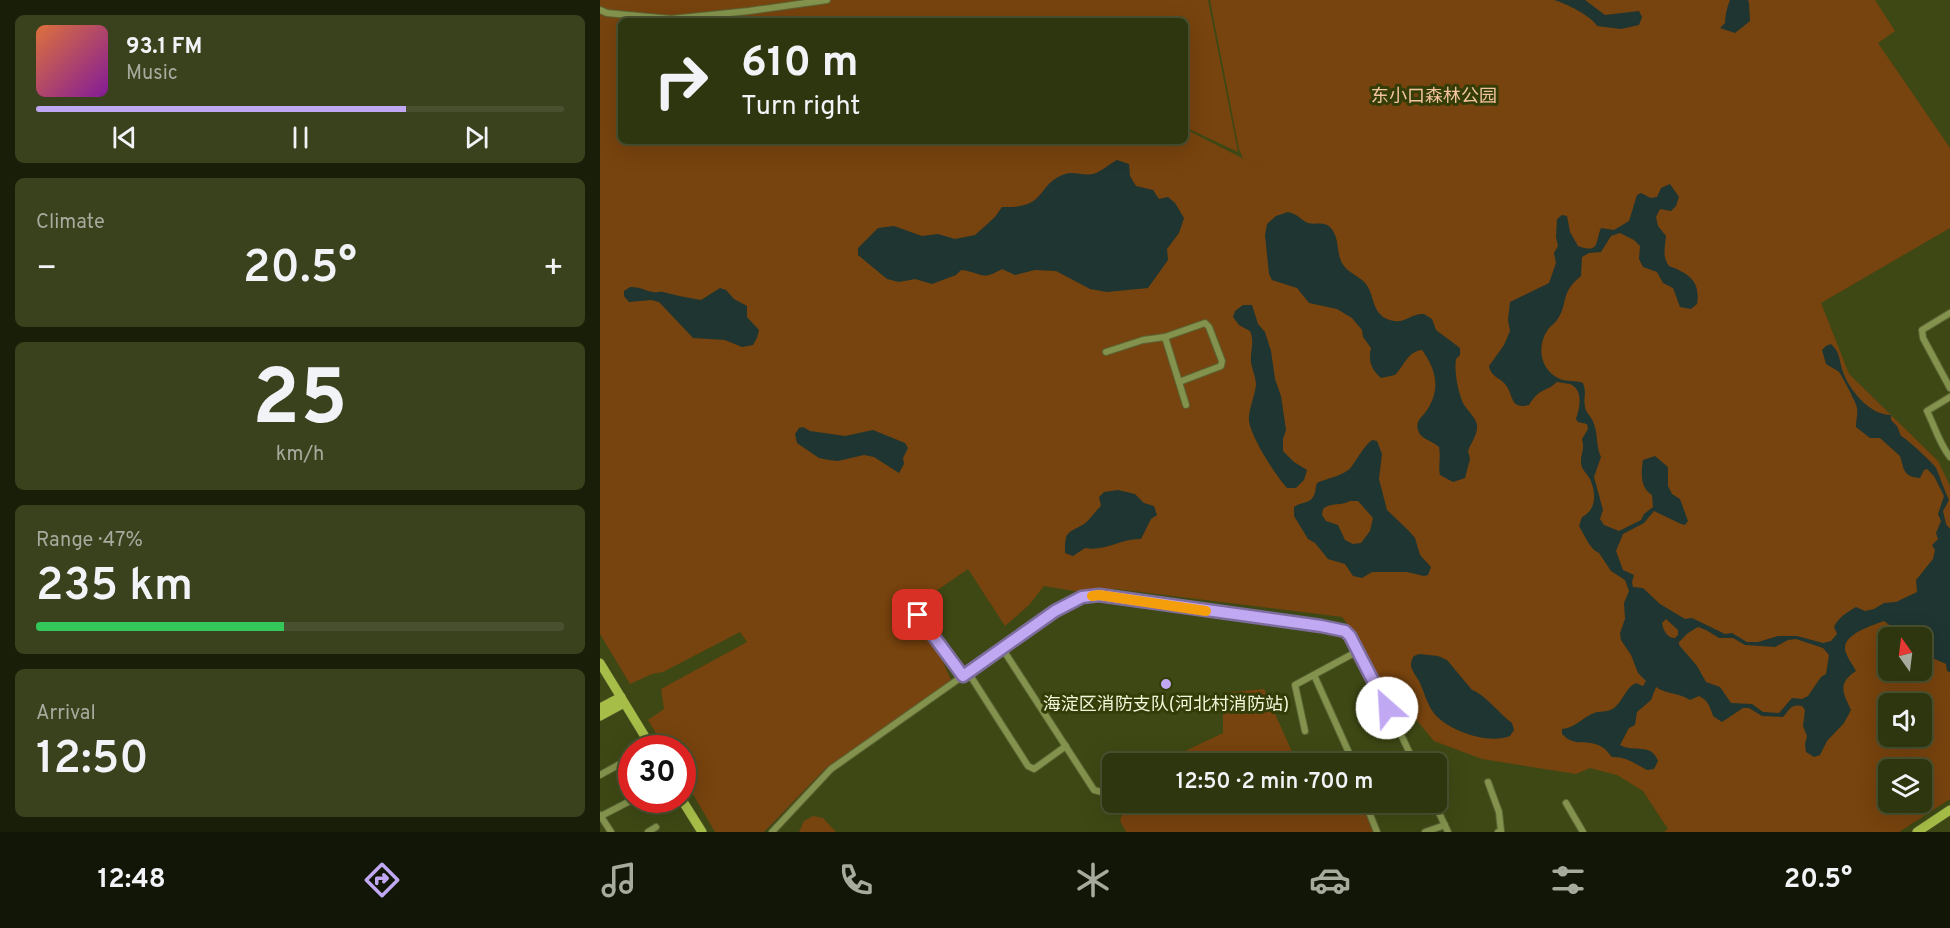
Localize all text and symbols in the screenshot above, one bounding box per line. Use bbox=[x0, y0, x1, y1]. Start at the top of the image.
text: 93.1 FM bbox=[126, 34, 202, 61]
text: 610 m bbox=[741, 38, 859, 91]
icon: right bbox=[642, 42, 720, 120]
text: Music bbox=[126, 61, 178, 87]
park label: 东小口森林公园 bbox=[1371, 86, 1497, 109]
text: Turn right bbox=[741, 90, 860, 124]
icon: previous bbox=[108, 121, 141, 154]
icon: pause bbox=[284, 121, 317, 154]
icon: next bbox=[460, 121, 493, 154]
text: Climate bbox=[36, 210, 105, 236]
text: 20.5° bbox=[243, 241, 357, 298]
text: − bbox=[36, 249, 57, 291]
text: + bbox=[543, 249, 564, 291]
text: 25 bbox=[252, 353, 348, 452]
text: km/h bbox=[276, 442, 324, 468]
text: Range · 47% bbox=[36, 528, 143, 554]
text: 235 km bbox=[36, 559, 193, 616]
pin bbox=[892, 589, 943, 640]
icon: arrive bbox=[901, 598, 934, 631]
north arrow bbox=[1878, 627, 1932, 681]
map controls bbox=[1878, 627, 1932, 813]
position arrow bbox=[1355, 676, 1419, 740]
marker: 海淀区消防支队(河北村消防站) bbox=[1159, 677, 1173, 691]
button: sound bbox=[1878, 693, 1932, 747]
place label: 海淀区消防支队(河北村消防站) bbox=[1043, 694, 1289, 717]
text: Arrival bbox=[36, 701, 96, 727]
text: 12:50 bbox=[36, 732, 149, 789]
speed limit sign: 30 bbox=[618, 735, 696, 813]
button: layers bbox=[1878, 759, 1932, 813]
text: 12:50 · 2 min · 700 m bbox=[1176, 769, 1373, 796]
icon: directions bbox=[361, 859, 403, 901]
icon: music bbox=[598, 859, 640, 901]
icon: phone bbox=[835, 859, 877, 901]
icon: climate bbox=[1072, 859, 1114, 901]
icon: car bbox=[1309, 859, 1351, 901]
icon: filters bbox=[1547, 859, 1589, 901]
text: 12:48 bbox=[98, 863, 166, 897]
text: 20.5° bbox=[1784, 863, 1852, 897]

